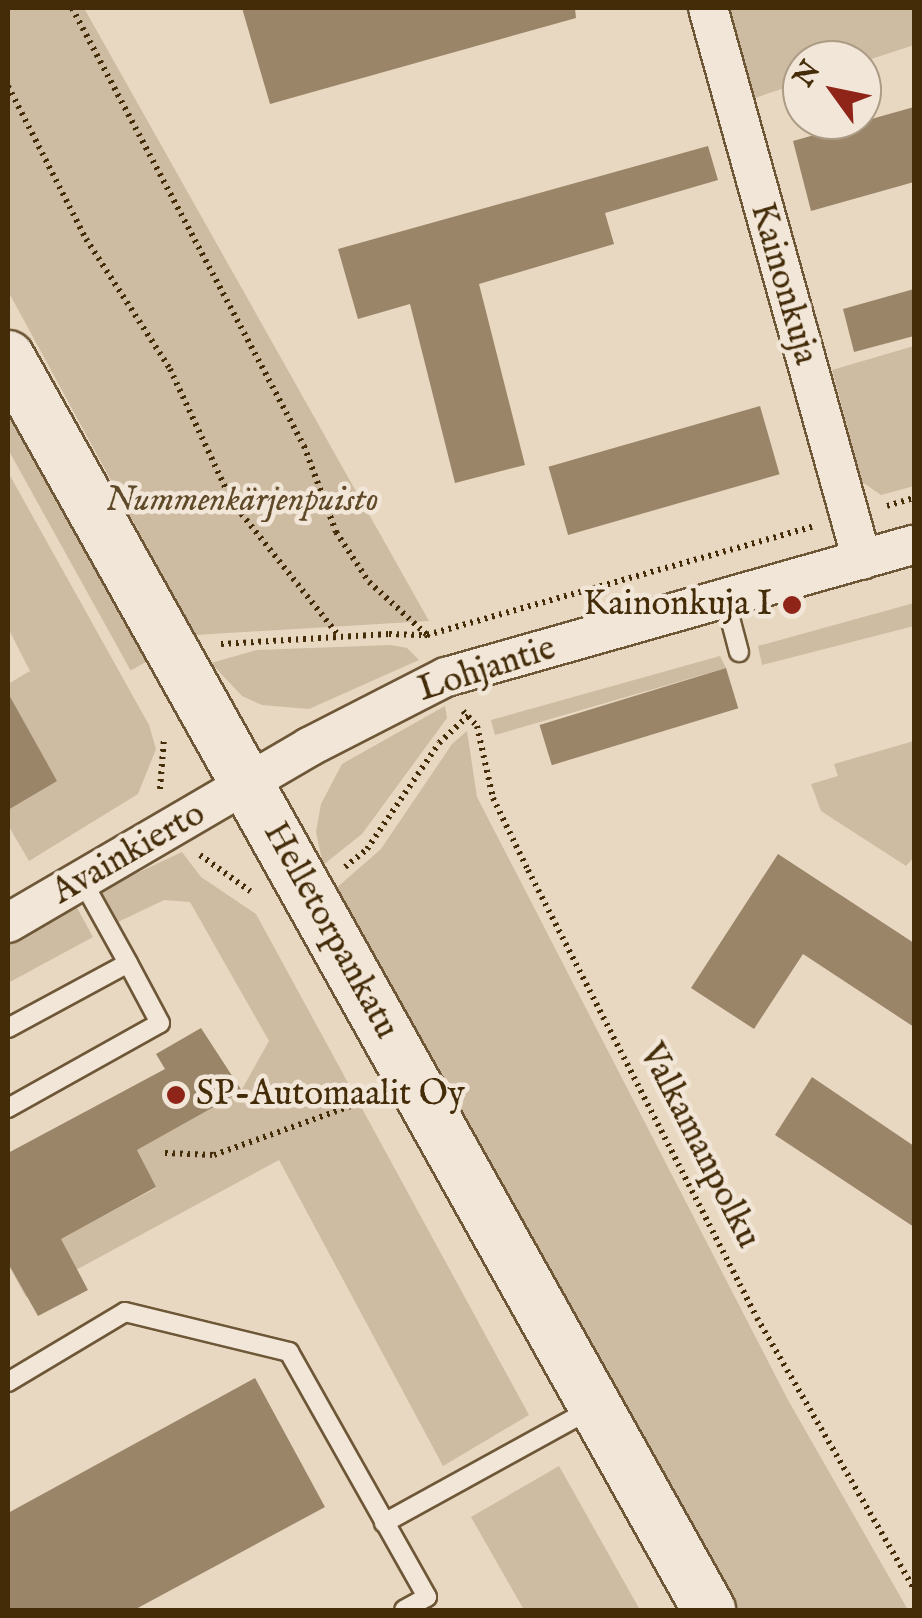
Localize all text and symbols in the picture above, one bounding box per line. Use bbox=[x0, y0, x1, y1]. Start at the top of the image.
north arrow bbox=[782, 40, 882, 140]
text: N bbox=[787, 55, 829, 94]
street label: Kainonkuja bbox=[740, 198, 826, 370]
park label: Nummenkärjenpuisto bbox=[106, 480, 378, 522]
place label: Kainonkuja I bbox=[583, 584, 772, 626]
marker: Kainonkuja I bbox=[781, 594, 803, 616]
street label: Lohjantie bbox=[413, 628, 561, 712]
street label: Avainkierto bbox=[45, 794, 213, 914]
street label: Helletorpankatu bbox=[253, 815, 407, 1047]
street label: Valkamanpolku bbox=[629, 1037, 769, 1255]
place label: SP-Automaalit Oy bbox=[196, 1074, 465, 1116]
marker: SP-Automaalit Oy bbox=[165, 1084, 187, 1106]

